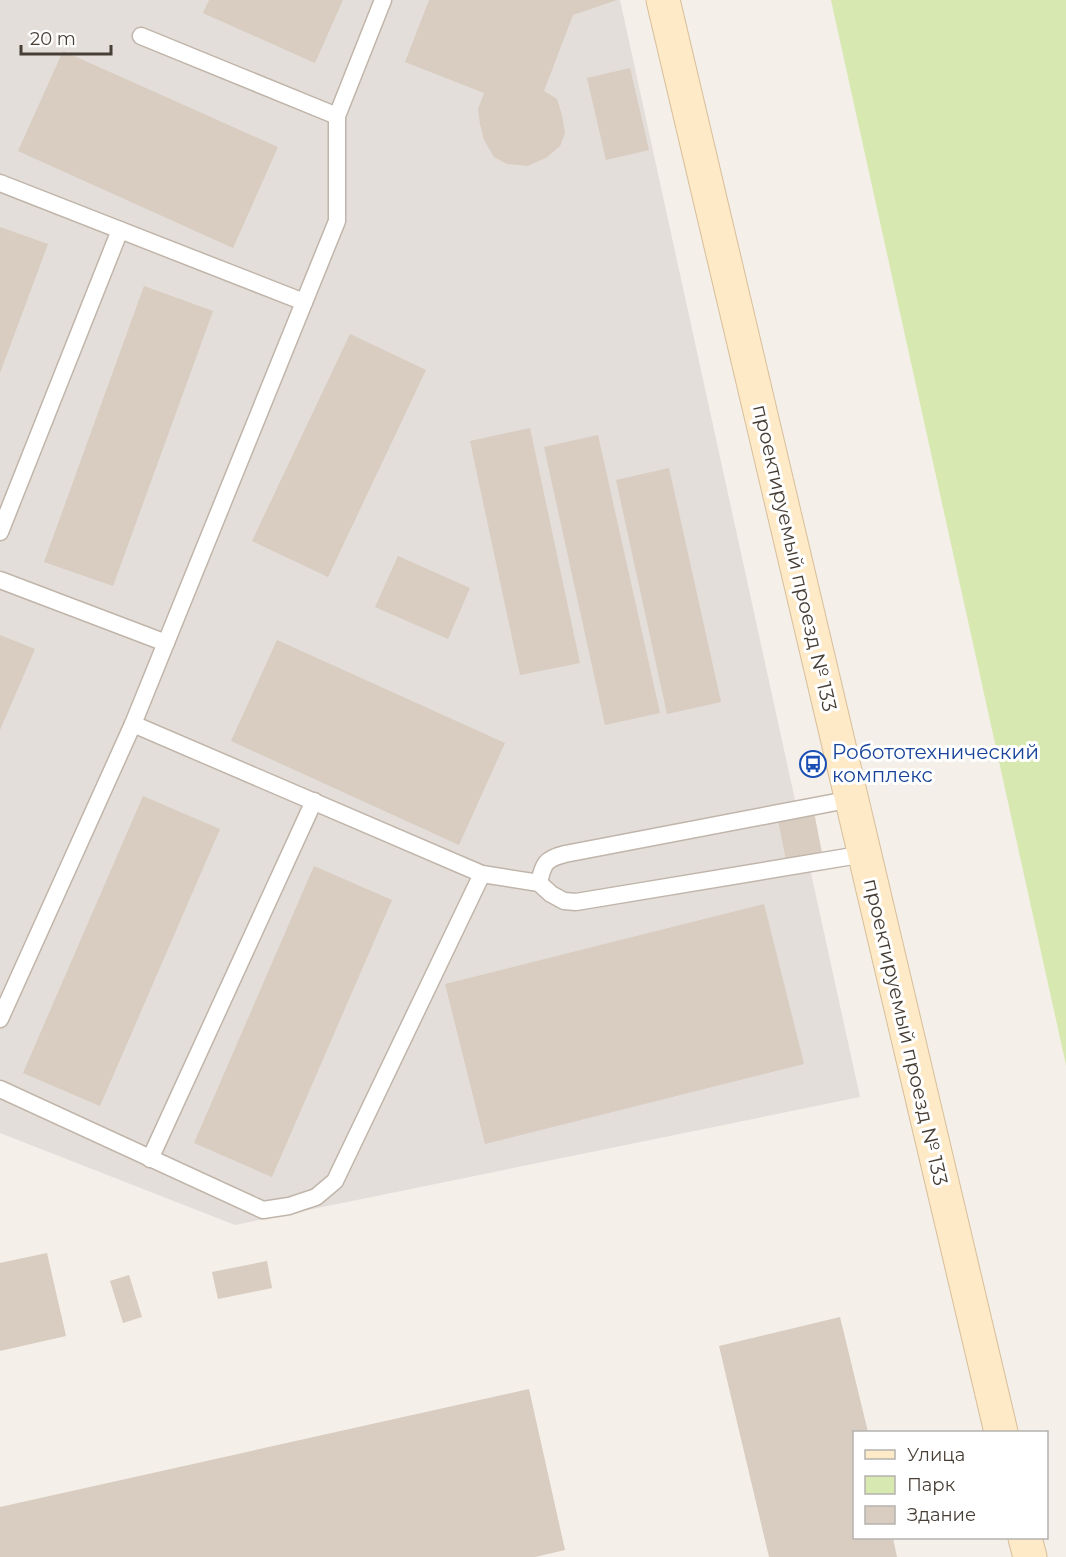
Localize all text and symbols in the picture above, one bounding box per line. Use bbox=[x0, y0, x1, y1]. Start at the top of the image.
scale bar bbox=[21, 18, 111, 56]
text: 20 m bbox=[30, 28, 76, 50]
street label: проектируемый проезд № 133 bbox=[748, 402, 842, 714]
place label: Робототехнический комплекс bbox=[832, 740, 1039, 787]
bus stop icon: Робототехнический комплекс bbox=[798, 749, 828, 779]
street label: проектируемый проезд № 133 bbox=[859, 876, 953, 1188]
legend bbox=[853, 1431, 1048, 1539]
text: Улица bbox=[907, 1444, 965, 1466]
text: Парк bbox=[907, 1474, 956, 1496]
text: Здание bbox=[907, 1504, 976, 1526]

